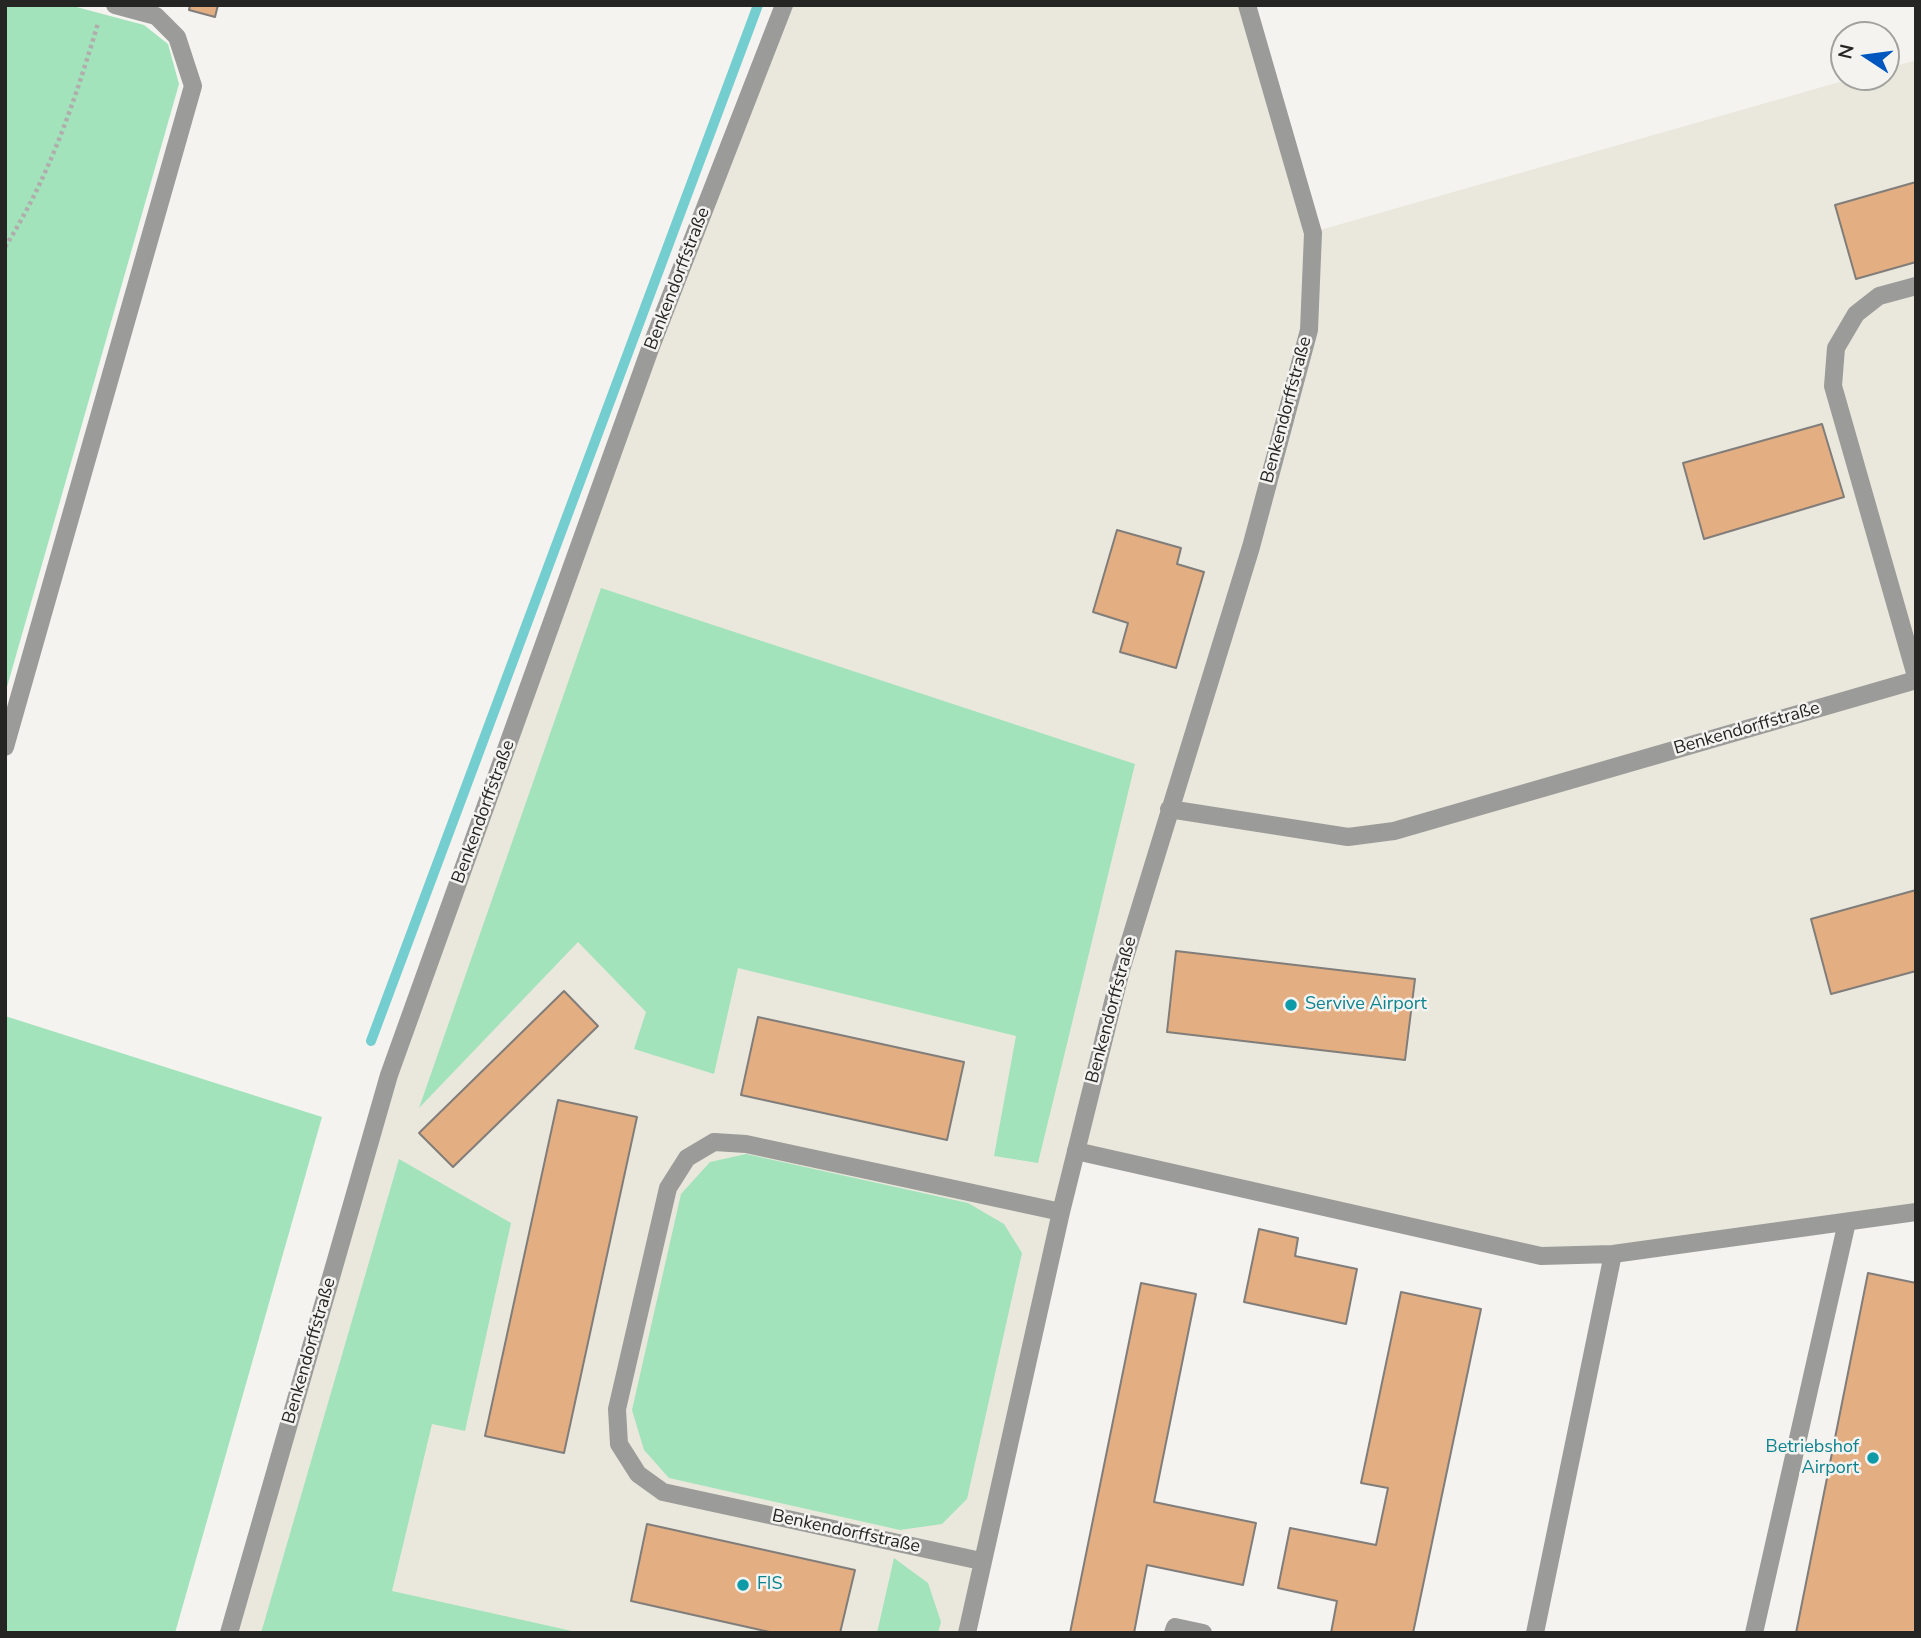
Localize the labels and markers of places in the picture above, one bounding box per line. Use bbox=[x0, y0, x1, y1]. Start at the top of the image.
place label: Servive Airport bbox=[1305, 994, 1427, 1016]
marker: Servive Airport bbox=[1283, 997, 1299, 1013]
place label: Betriebshof Airport bbox=[1765, 1437, 1859, 1480]
marker: Betriebshof Airport bbox=[1865, 1450, 1881, 1466]
place label: FIS bbox=[757, 1574, 783, 1596]
marker: FIS bbox=[735, 1577, 751, 1593]

